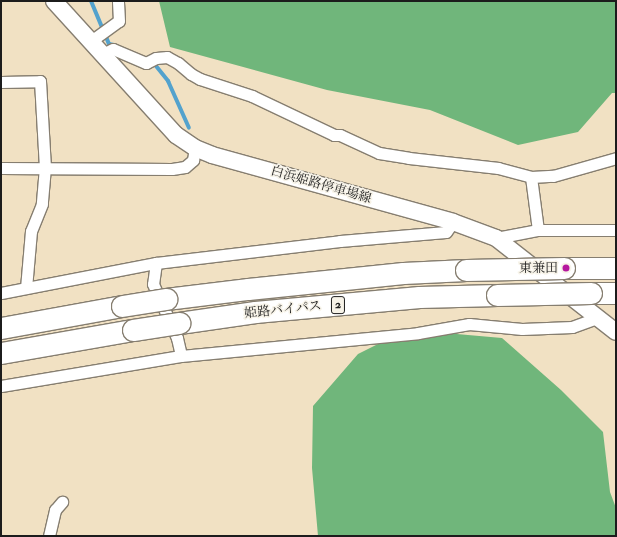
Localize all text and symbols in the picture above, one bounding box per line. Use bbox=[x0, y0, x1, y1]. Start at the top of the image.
street label: 白浜姫路停車場線 bbox=[269, 163, 373, 207]
place label: 東兼田 bbox=[519, 260, 558, 276]
marker: 東兼田 bbox=[561, 263, 571, 273]
road number: 2 bbox=[330, 295, 346, 315]
street label: 姫路バイパス bbox=[243, 298, 323, 322]

